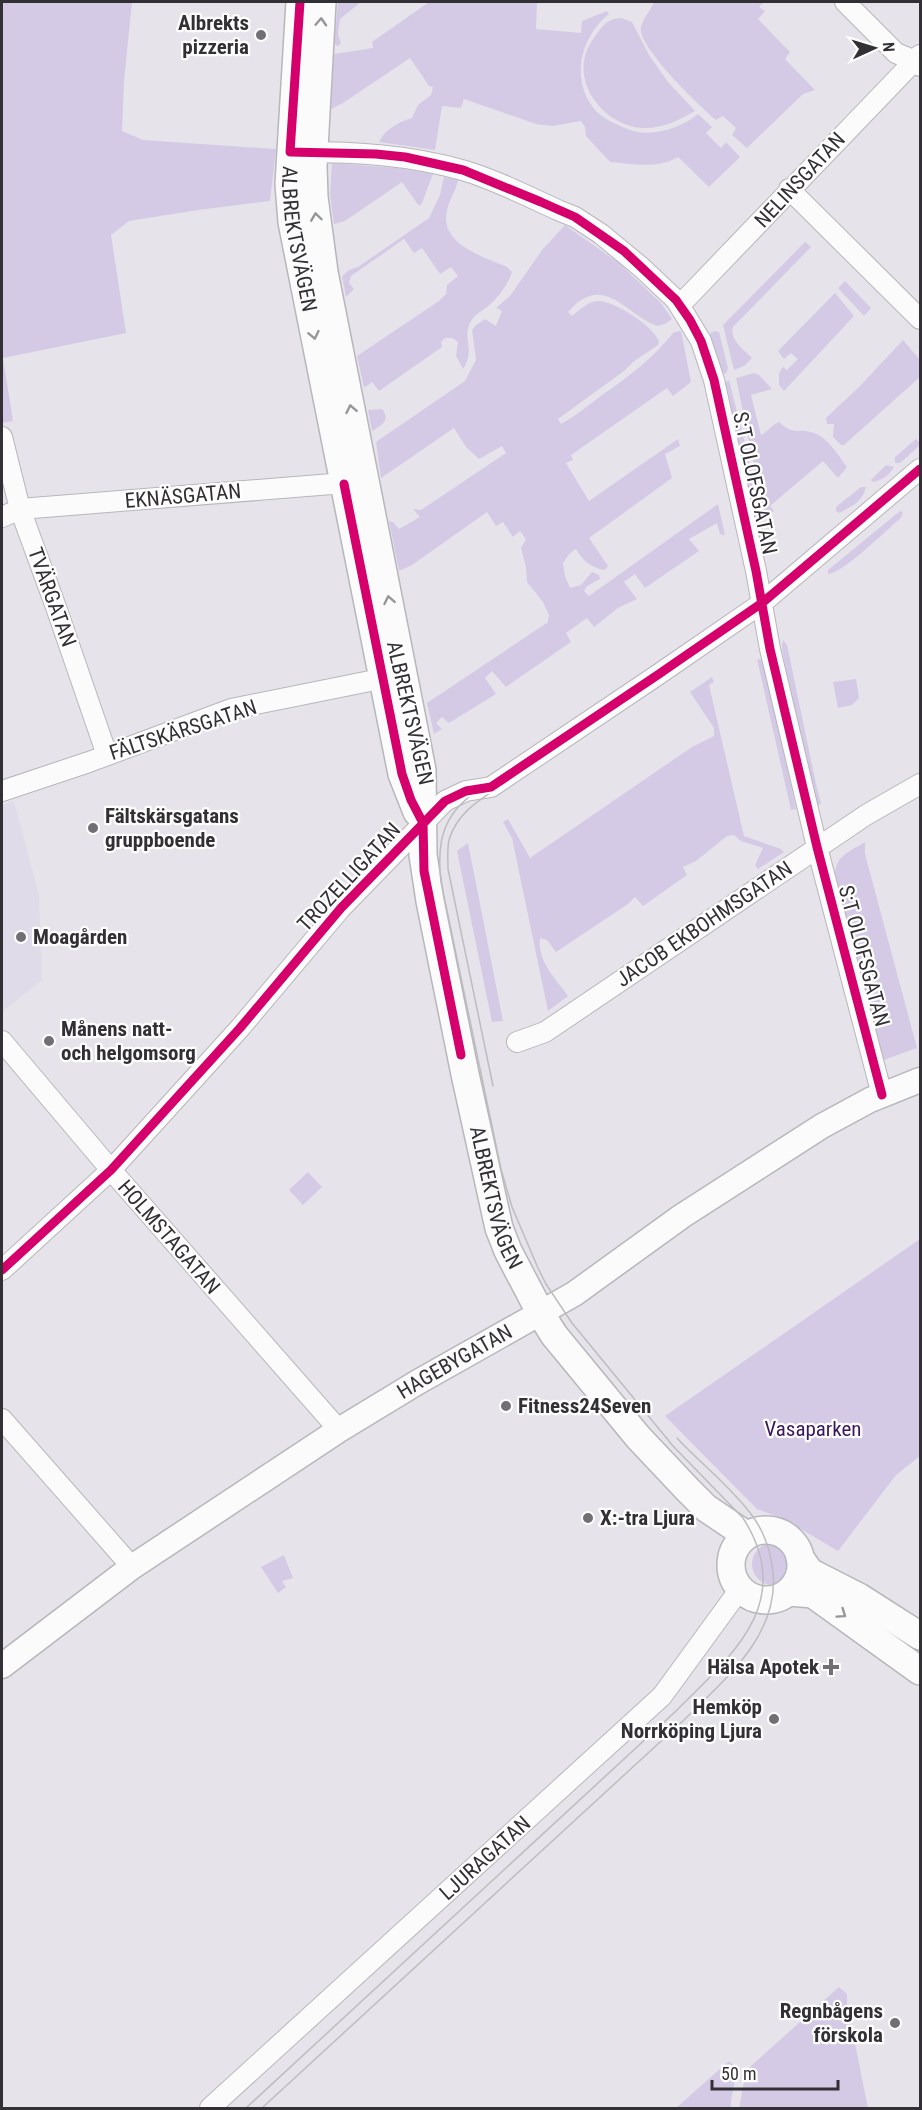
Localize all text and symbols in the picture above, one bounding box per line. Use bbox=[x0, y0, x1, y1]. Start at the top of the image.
place label: Albrekts pizzeria bbox=[178, 11, 249, 59]
one-way arrow bbox=[314, 18, 327, 27]
north arrow bbox=[844, 18, 904, 78]
marker: Albrekts pizzeria bbox=[254, 28, 268, 42]
text: N bbox=[879, 41, 898, 53]
street label: NELINSGATAN bbox=[750, 128, 850, 232]
street label: ALBREKTSVÄGEN bbox=[277, 165, 322, 314]
one-way arrow bbox=[311, 212, 323, 221]
one-way arrow bbox=[307, 329, 320, 339]
one-way arrow bbox=[345, 404, 358, 414]
street label: S:T OLOFSGATAN bbox=[728, 410, 782, 556]
street label: EKNÄSGATAN bbox=[124, 479, 242, 513]
street label: TVÄRGATAN bbox=[23, 544, 81, 650]
one-way arrow bbox=[383, 595, 396, 605]
street label: ALBREKTSVÄGEN bbox=[382, 639, 438, 787]
street label: FÄLTSKÄRSGATAN bbox=[106, 695, 260, 765]
place label: Fältskärsgatans gruppboende bbox=[105, 804, 239, 852]
street label: TROZELLIGATAN bbox=[293, 818, 405, 936]
marker: Fältskärsgatans gruppboende bbox=[86, 821, 100, 835]
street label: JACOB EKBOHMSGATAN bbox=[612, 856, 796, 992]
street label: S:T OLOFSGATAN bbox=[834, 883, 894, 1029]
place label: Moagården bbox=[33, 925, 127, 949]
marker: Moagården bbox=[14, 930, 28, 944]
place label: Månens natt- och helgomsorg bbox=[61, 1017, 196, 1065]
marker: Månens natt- och helgomsorg bbox=[42, 1034, 56, 1048]
street label: ALBREKTSVÄGEN bbox=[465, 1124, 527, 1273]
street label: HOLMSTAGATAN bbox=[113, 1175, 225, 1299]
street label: HAGEBYGATAN bbox=[393, 1319, 516, 1404]
place label: Fitness24Seven bbox=[518, 1394, 651, 1418]
marker: Fitness24Seven bbox=[499, 1399, 513, 1413]
park label: Vasaparken bbox=[764, 1417, 862, 1441]
place label: X:-tra Ljura bbox=[600, 1506, 695, 1530]
marker: X:-tra Ljura bbox=[581, 1511, 595, 1525]
one-way arrow bbox=[835, 1606, 846, 1617]
place label: Hälsa Apotek bbox=[707, 1655, 820, 1679]
marker: Hälsa Apotek bbox=[824, 1660, 838, 1674]
place label: Hemköp Norrköping Ljura bbox=[621, 1695, 762, 1743]
marker: Hemköp Norrköping Ljura bbox=[767, 1712, 781, 1726]
street label: LJURAGATAN bbox=[435, 1811, 535, 1905]
place label: Regnbågens förskola bbox=[780, 1999, 883, 2047]
marker: Regnbågens förskola bbox=[888, 2016, 902, 2030]
scale bar bbox=[712, 2053, 838, 2091]
text: 50 m bbox=[721, 2063, 756, 2084]

